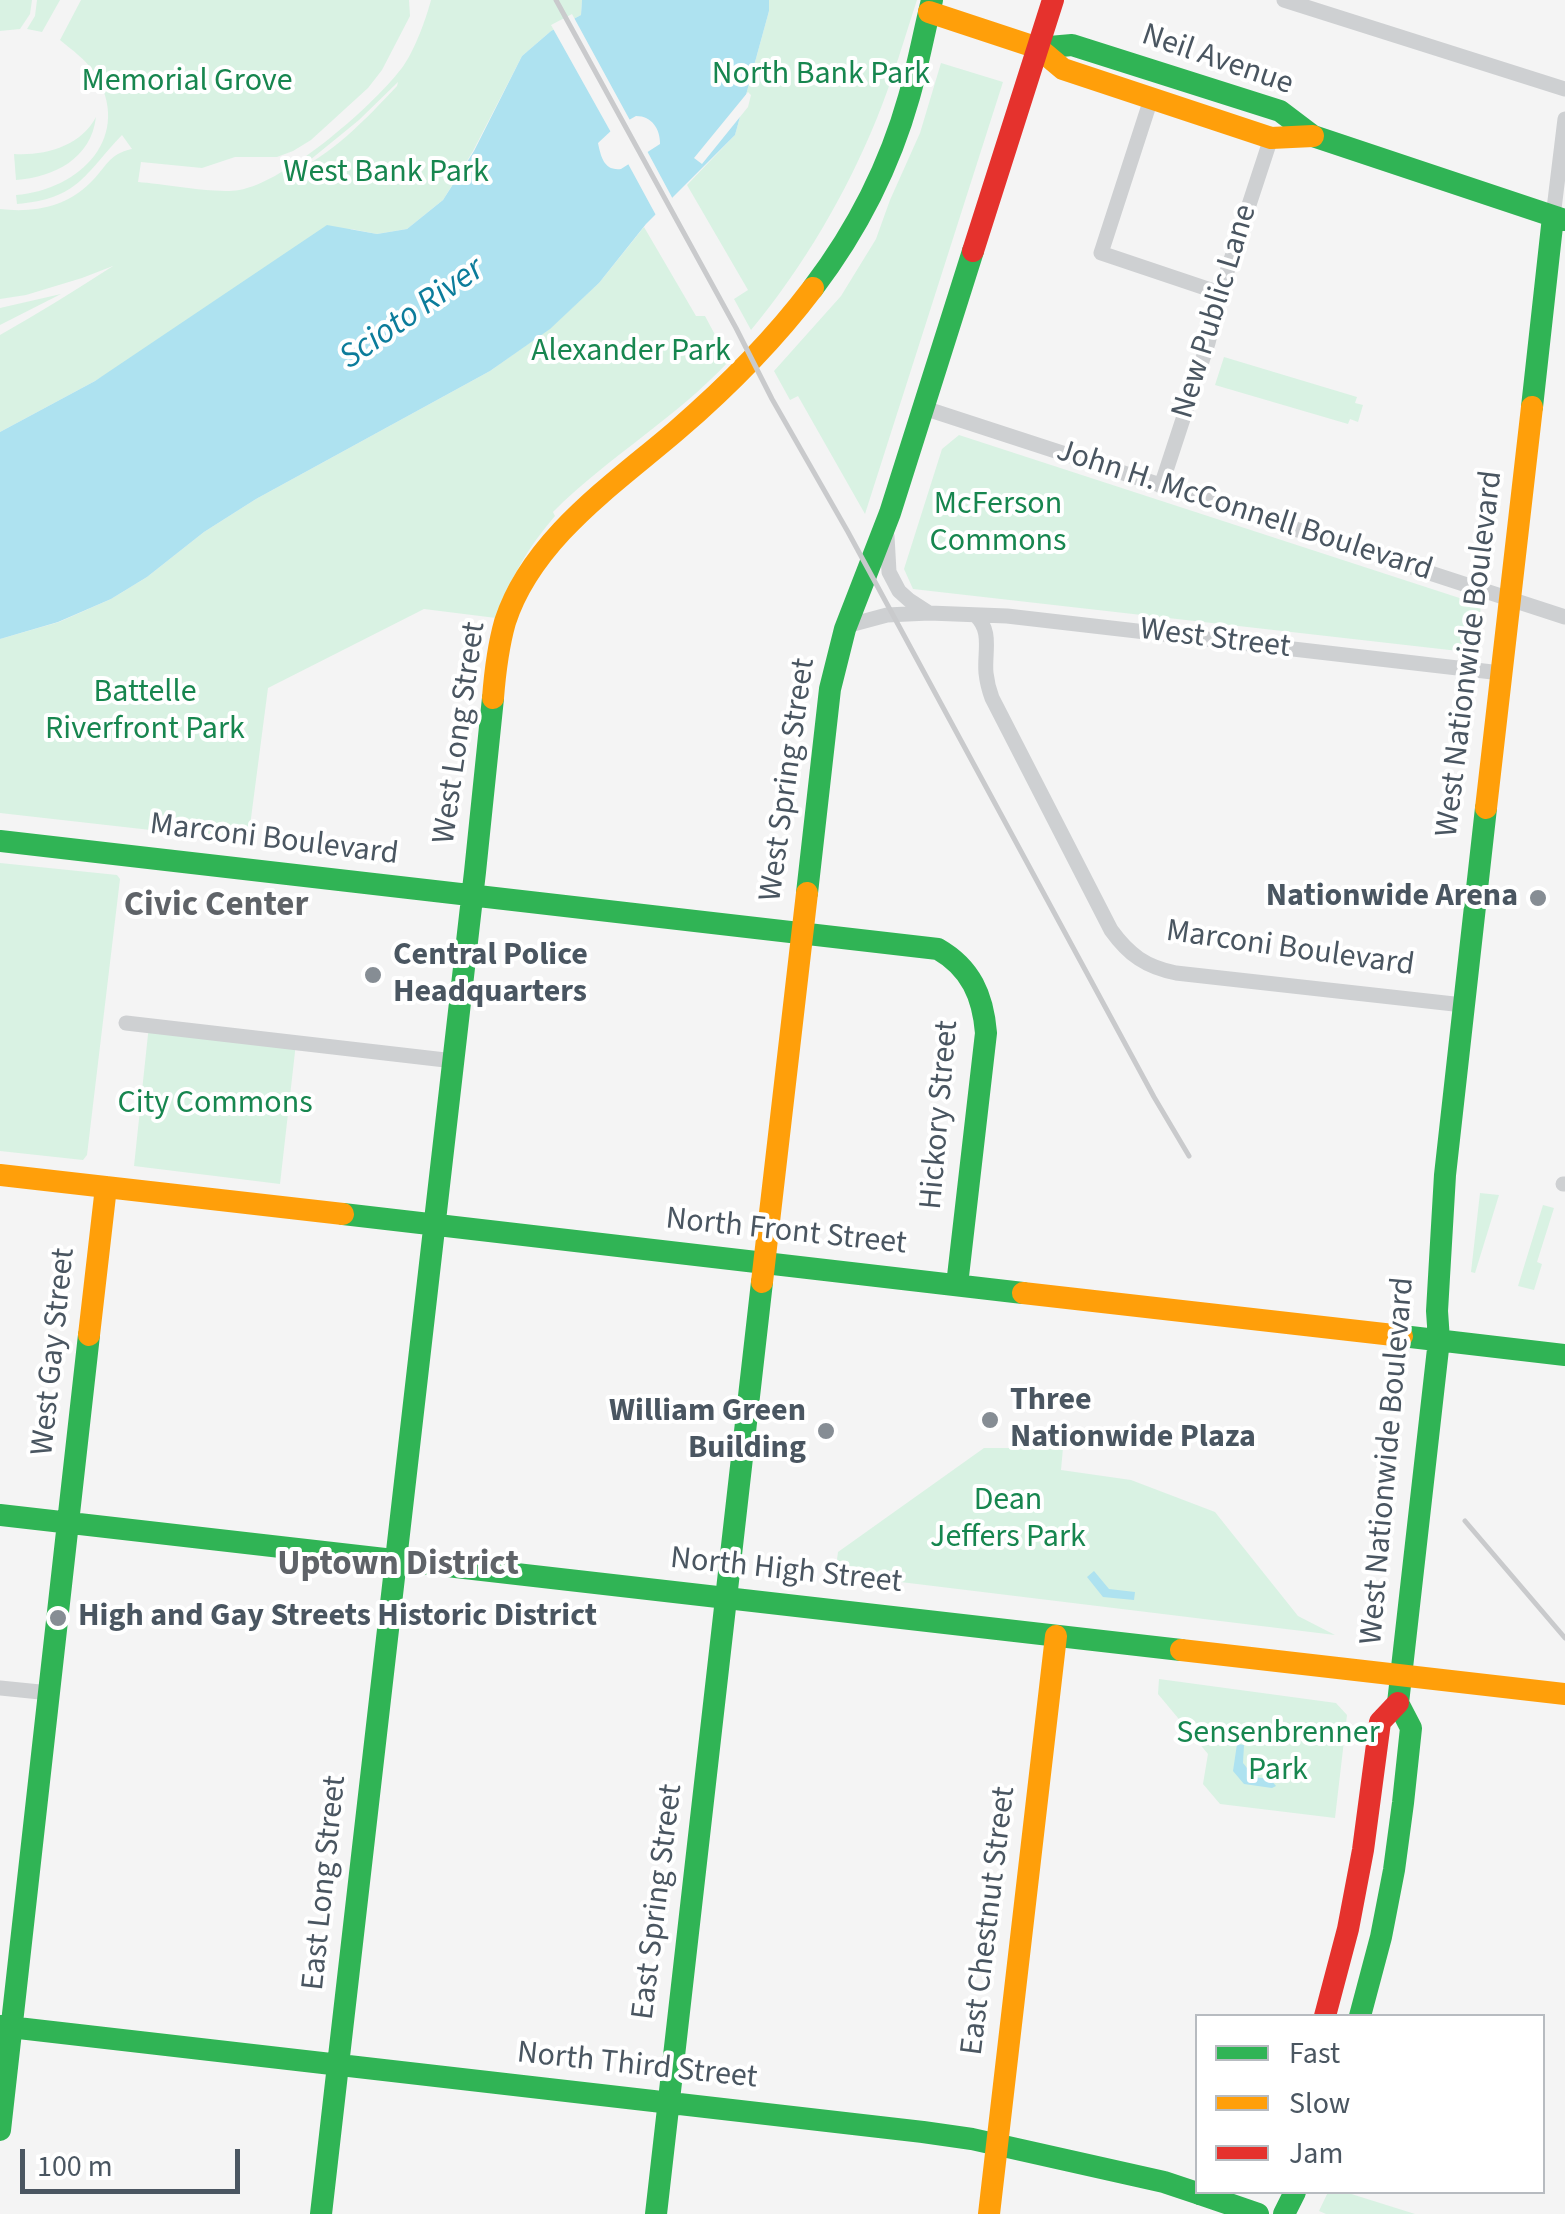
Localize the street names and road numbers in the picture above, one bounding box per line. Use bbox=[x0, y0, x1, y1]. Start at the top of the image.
street label: Neil Avenue bbox=[1136, 17, 1298, 105]
street label: New Public Lane bbox=[1165, 201, 1267, 423]
street label: John H. McConnell Boulevard bbox=[1051, 433, 1437, 591]
street label: West Nationwide Boulevard bbox=[1429, 469, 1513, 839]
street label: West Street bbox=[1138, 612, 1292, 668]
street label: West Long Street bbox=[426, 620, 496, 846]
street label: West Spring Street bbox=[753, 656, 825, 904]
street label: Marconi Boulevard bbox=[148, 807, 400, 875]
street label: Marconi Boulevard bbox=[1164, 914, 1416, 986]
street label: Hickory Street bbox=[914, 1019, 968, 1211]
street label: North Front Street bbox=[664, 1201, 908, 1265]
street label: West Gay Street bbox=[25, 1246, 85, 1458]
street label: West Nationwide Boulevard bbox=[1354, 1276, 1424, 1646]
street label: North High Street bbox=[668, 1541, 904, 1603]
street label: East Long Street bbox=[296, 1774, 356, 1992]
street label: East Spring Street bbox=[626, 1782, 692, 2022]
street label: East Chestnut Street bbox=[954, 1784, 1026, 2058]
street label: North Third Street bbox=[515, 2035, 759, 2099]

